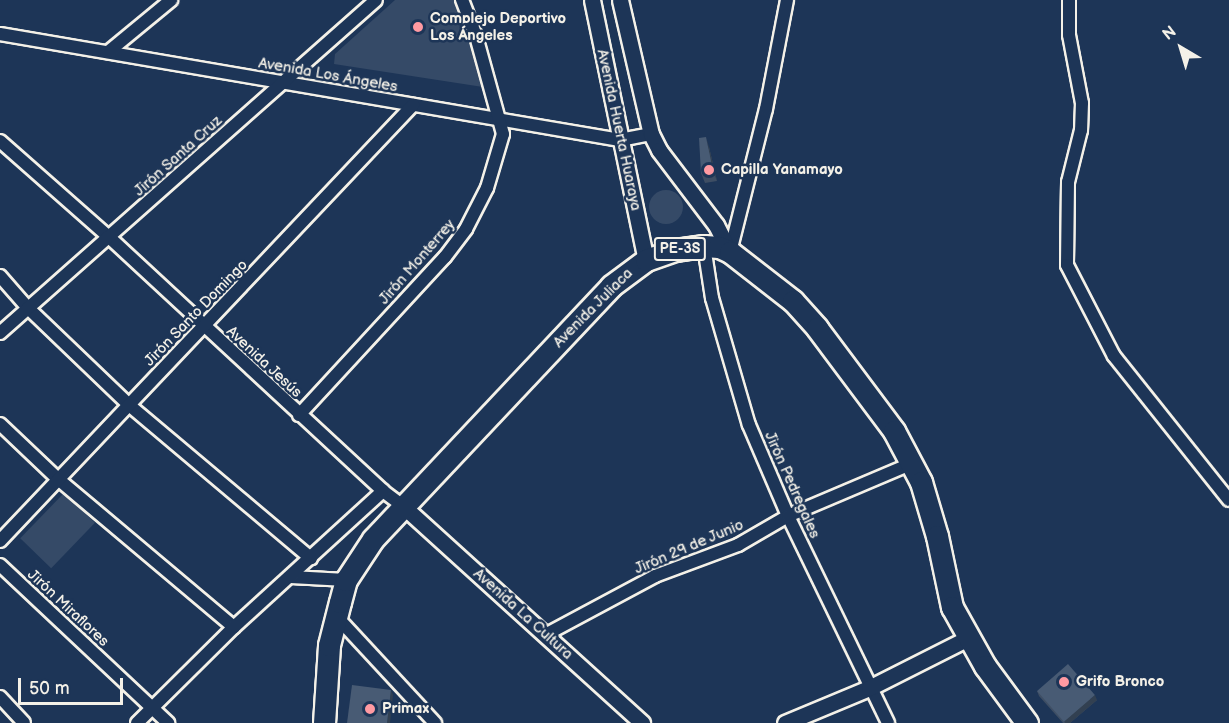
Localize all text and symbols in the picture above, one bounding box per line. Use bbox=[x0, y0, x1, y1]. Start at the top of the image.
place label: Complejo Deportivo Los Ángeles bbox=[430, 9, 566, 44]
north arrow bbox=[1151, 18, 1211, 78]
marker: Complejo Deportivo Los Ángeles bbox=[411, 20, 425, 34]
text: N bbox=[1159, 22, 1180, 45]
street label: Avenida Huerta Huaraya bbox=[593, 48, 645, 212]
street label: Avenida Los Ángeles bbox=[257, 54, 399, 96]
street label: Jirón Santa Cruz bbox=[130, 112, 226, 200]
place label: Capilla Yanamayo bbox=[721, 161, 843, 179]
marker: Capilla Yanamayo bbox=[702, 163, 716, 177]
street label: Jirón Monterrey bbox=[375, 216, 459, 308]
road number: PE-3S bbox=[653, 238, 707, 260]
street label: Jirón Santo Domingo bbox=[140, 256, 252, 370]
street label: Avenida Juliaca bbox=[549, 264, 637, 352]
street label: Avenida Jesús bbox=[222, 322, 306, 402]
street label: Jirón Pedregales bbox=[760, 429, 824, 541]
street label: Jirón 29 de Junio bbox=[631, 516, 747, 578]
street label: Avenida La Cultura bbox=[470, 565, 576, 663]
street label: Jirón Miraflores bbox=[24, 566, 112, 650]
scale bar bbox=[21, 666, 126, 704]
place label: Grifo Bronco bbox=[1076, 673, 1164, 691]
marker: Grifo Bronco bbox=[1057, 675, 1071, 689]
text: 50 m bbox=[29, 678, 70, 699]
place label: Primax bbox=[382, 700, 429, 718]
marker: Primax bbox=[363, 702, 377, 716]

